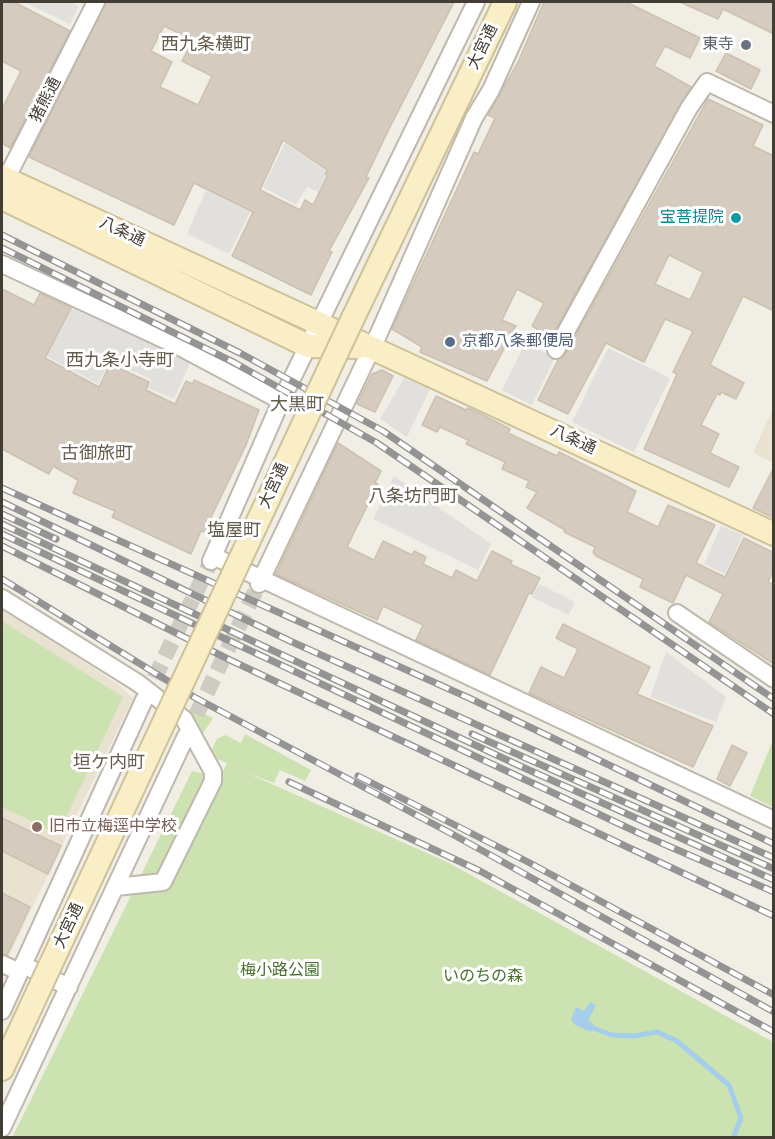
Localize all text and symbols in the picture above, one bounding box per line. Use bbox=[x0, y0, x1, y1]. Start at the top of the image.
street label: 大宮通 bbox=[464, 21, 502, 73]
district label: 西九条横町 bbox=[161, 34, 251, 56]
place label: 東寺 bbox=[702, 35, 734, 55]
marker: 東寺 bbox=[739, 38, 753, 52]
street label: 猪熊通 bbox=[27, 74, 65, 126]
place label: 宝菩提院 bbox=[660, 208, 724, 228]
marker: 宝菩提院 bbox=[729, 211, 743, 225]
street label: 八条通 bbox=[96, 213, 148, 251]
place label: 京都八条郵便局 bbox=[462, 332, 574, 352]
marker: 京都八条郵便局 bbox=[443, 335, 457, 349]
district label: 西九条小寺町 bbox=[66, 350, 174, 372]
district label: 大黒町 bbox=[270, 394, 324, 416]
street label: 八条通 bbox=[547, 421, 599, 459]
district label: 古御旅町 bbox=[61, 443, 133, 465]
street label: 大宮通 bbox=[255, 460, 293, 512]
district label: 八条坊門町 bbox=[368, 486, 458, 508]
district label: 塩屋町 bbox=[207, 520, 261, 542]
district label: 垣ケ内町 bbox=[73, 752, 145, 774]
place label: 旧市立梅逕中学校 bbox=[49, 817, 177, 837]
marker: 旧市立梅逕中学校 bbox=[30, 820, 44, 834]
street label: 大宮通 bbox=[50, 900, 88, 952]
park label: 梅小路公園 bbox=[240, 961, 320, 981]
park label: いのちの森 bbox=[443, 967, 523, 987]

